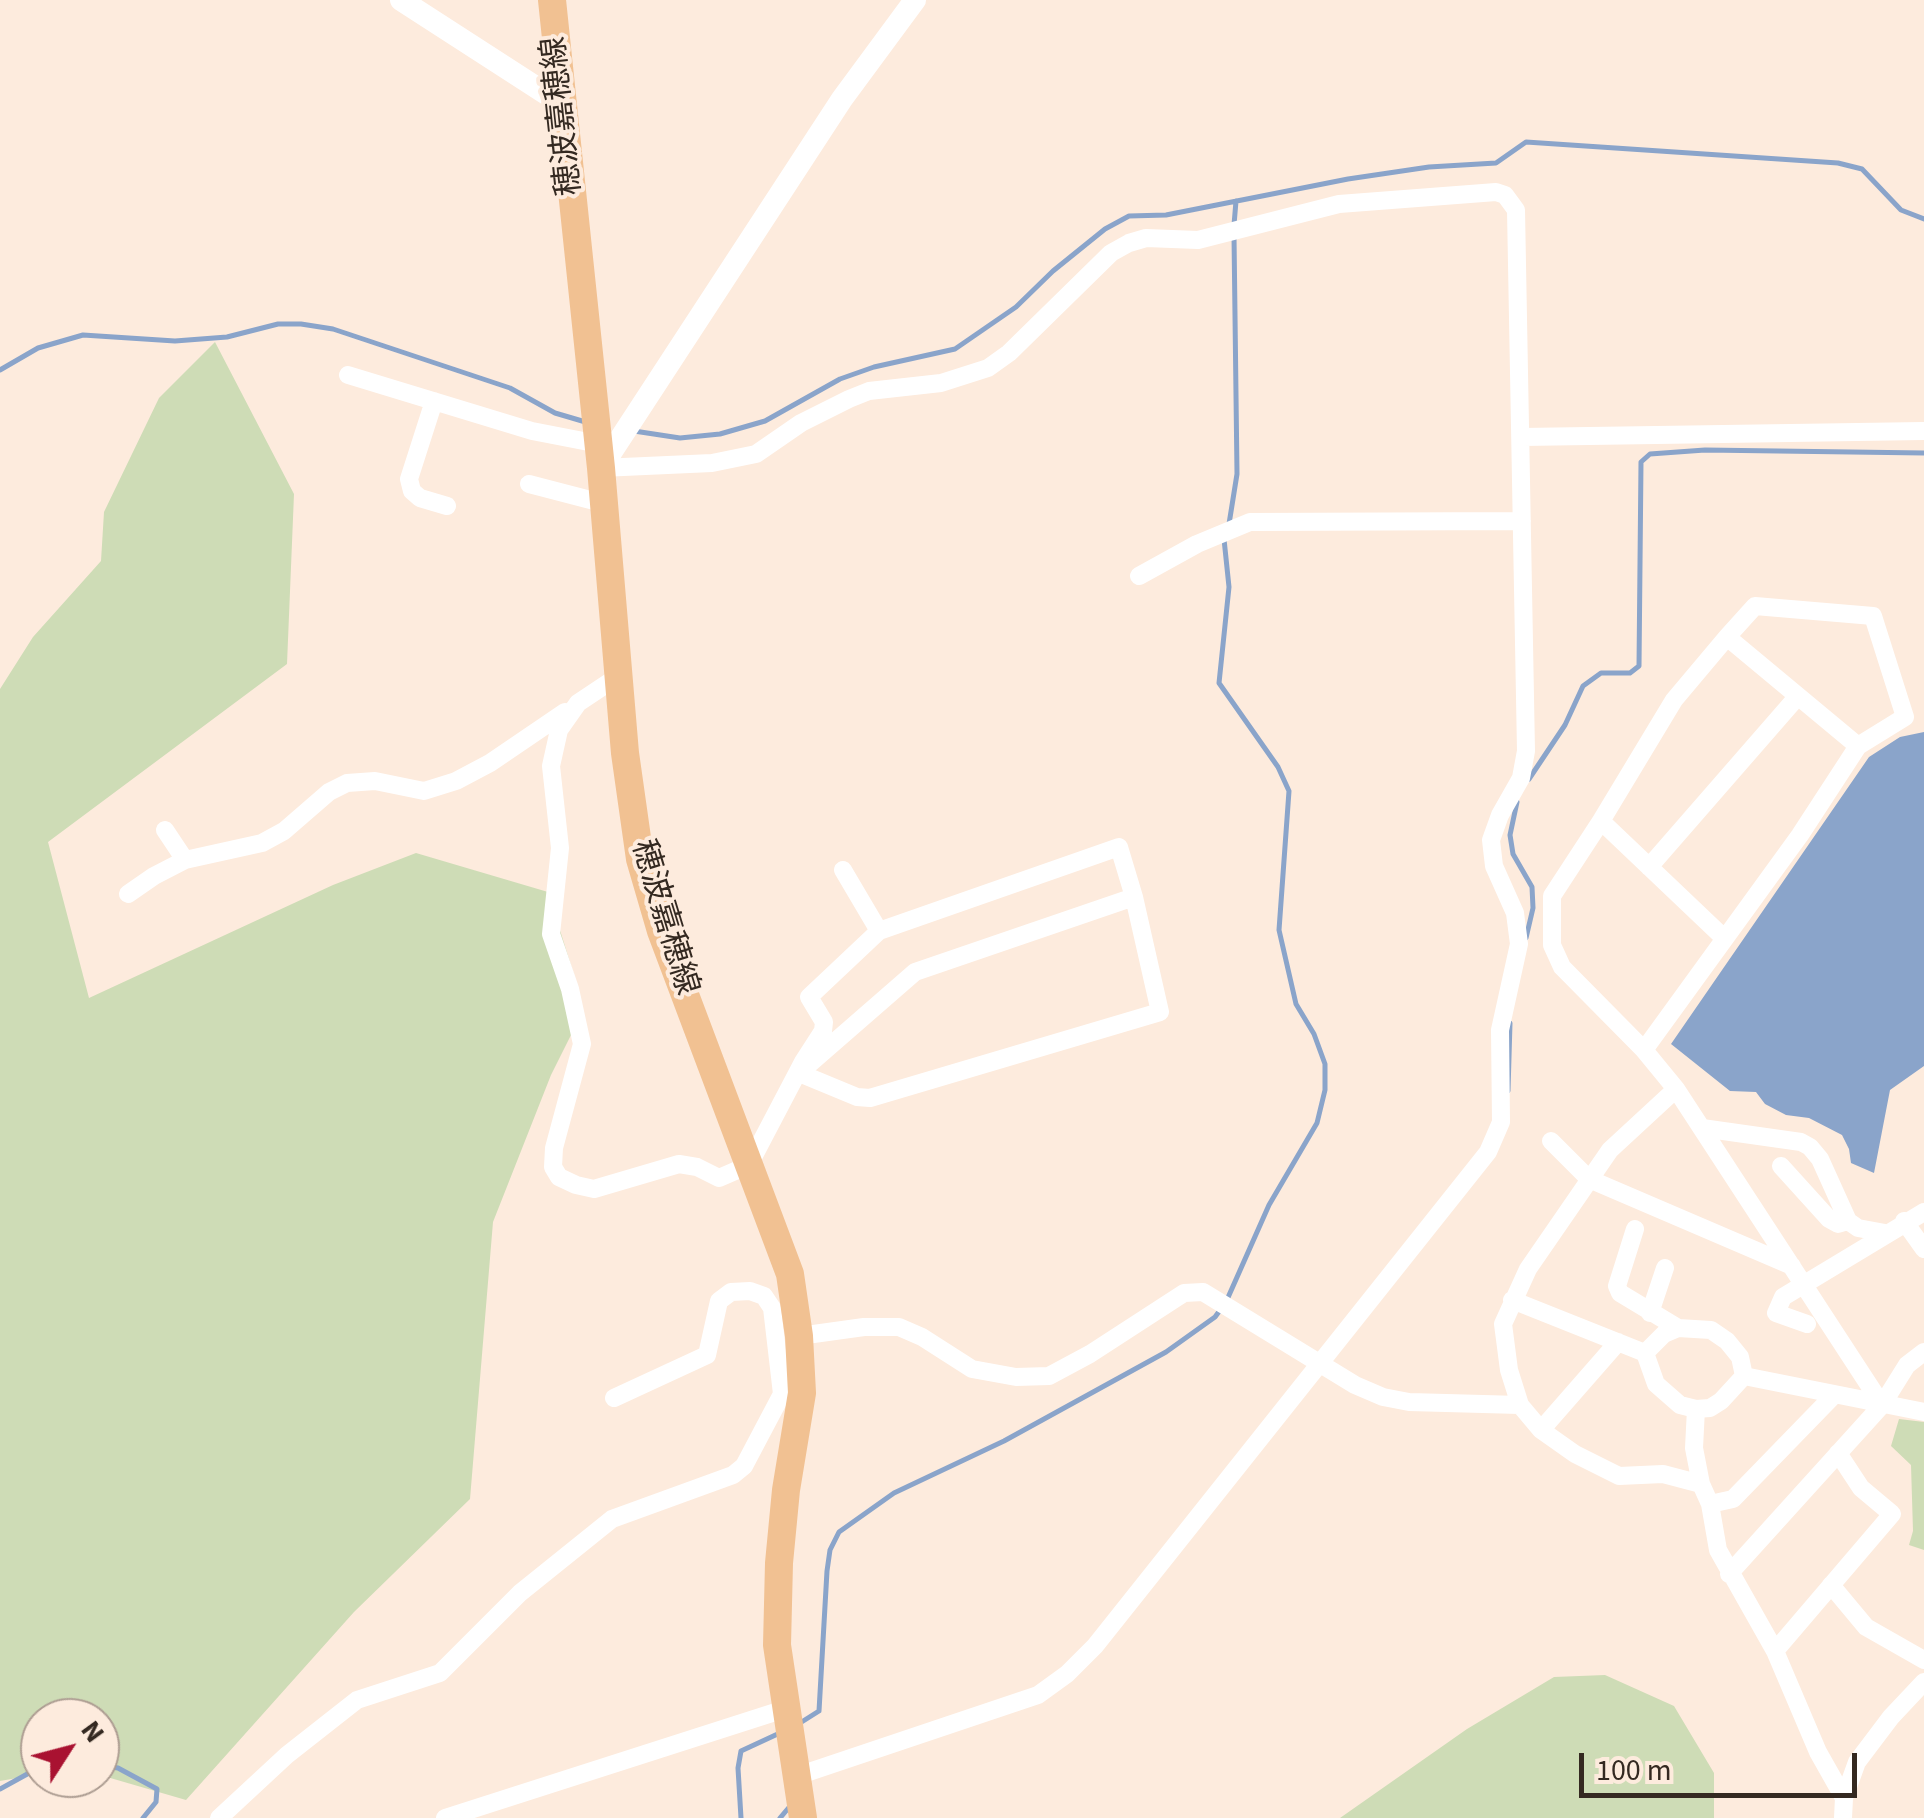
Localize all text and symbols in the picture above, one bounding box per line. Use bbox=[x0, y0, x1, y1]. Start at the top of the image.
street label: 穂波嘉穂線 bbox=[537, 34, 591, 198]
street label: 穂波嘉穂線 bbox=[621, 836, 705, 1000]
north arrow bbox=[20, 1698, 120, 1798]
text: N bbox=[71, 1712, 114, 1751]
scale bar bbox=[1584, 1733, 1862, 1795]
text: 100 m bbox=[1596, 1749, 1672, 1792]

